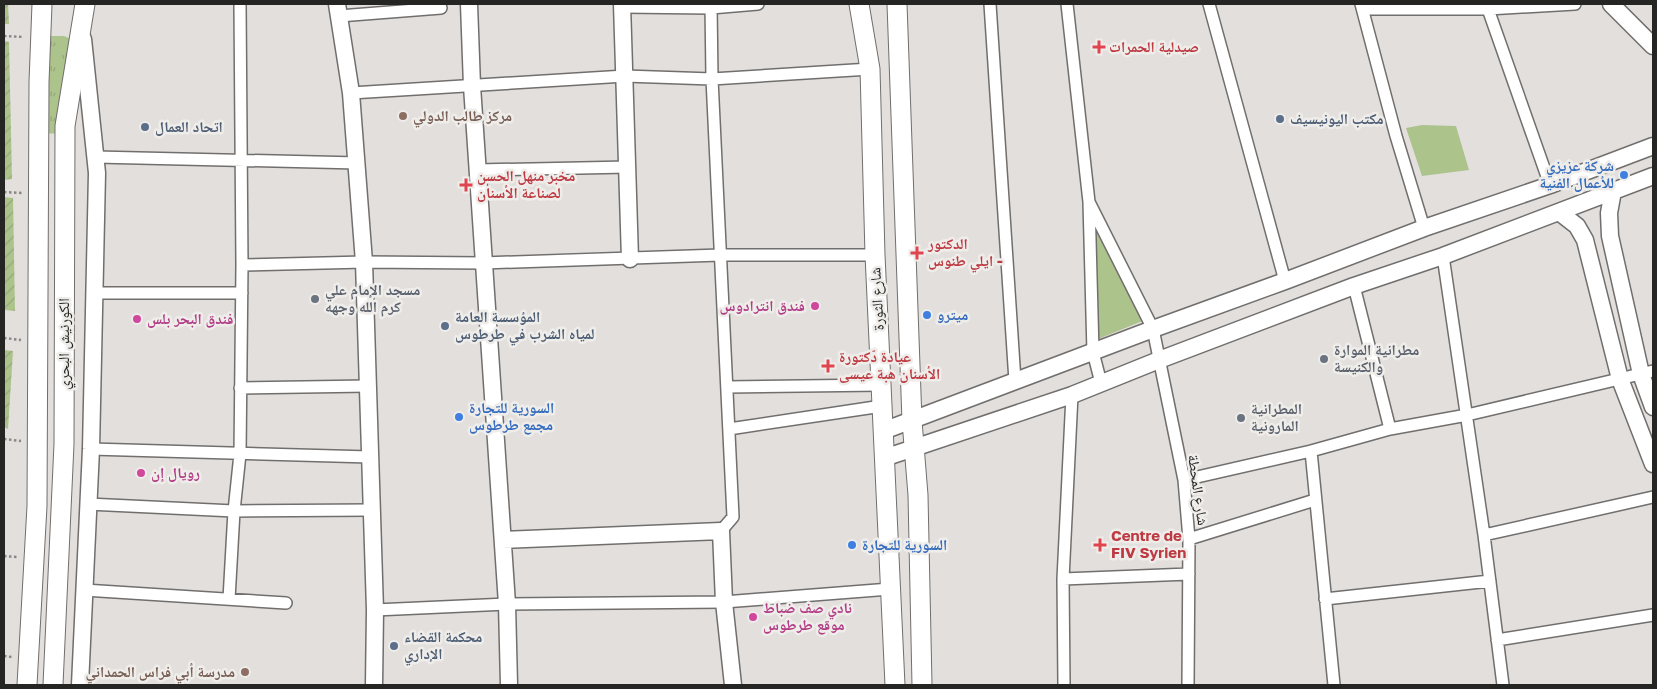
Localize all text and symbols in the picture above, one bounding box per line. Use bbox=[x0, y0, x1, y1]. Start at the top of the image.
place label: صيدلية الحمرات bbox=[1109, 37, 1199, 55]
marker: صيدلية الحمرات bbox=[1093, 41, 1105, 53]
place label: مركز طالب الدولي bbox=[413, 106, 512, 128]
place label: مكتب اليونيسيف bbox=[1290, 109, 1384, 128]
marker: مركز طالب الدولي bbox=[397, 110, 409, 122]
marker: مكتب اليونيسيف bbox=[1274, 113, 1286, 125]
place label: اتحاد العمال bbox=[155, 117, 223, 136]
marker: اتحاد العمال bbox=[139, 121, 151, 133]
place label: شركة عزيزي للأعمال الفنية bbox=[1540, 156, 1614, 192]
place label: مخبر منهل الحسن لصناعة الأسنان bbox=[477, 166, 575, 202]
marker: شركة عزيزي للأعمال الفنية bbox=[1618, 169, 1630, 181]
marker: مخبر منهل الحسن لصناعة الأسنان bbox=[459, 178, 473, 192]
place label: الدكتور ايلي طنوس - bbox=[927, 234, 1003, 273]
marker: الدكتور ايلي طنوس - bbox=[910, 246, 924, 260]
street label: شارع الثورة bbox=[865, 267, 889, 331]
place label: مسجد الإمام علي كرم الله وجهه bbox=[325, 280, 420, 317]
marker: مسجد الإمام علي كرم الله وجهه bbox=[309, 293, 321, 305]
place label: فندق انترادوس bbox=[720, 296, 805, 315]
street label: الكورنيش البحري bbox=[54, 298, 76, 390]
marker: فندق انترادوس bbox=[809, 300, 821, 312]
place label: ميترو bbox=[937, 305, 968, 323]
place label: المؤسسة العامة لمياه الشرب في طرطوس bbox=[455, 307, 595, 346]
place label: فندق البحر بلس bbox=[147, 309, 233, 328]
marker: ميترو bbox=[921, 309, 933, 321]
marker: فندق البحر بلس bbox=[131, 313, 143, 325]
marker: المؤسسة العامة لمياه الشرب في طرطوس bbox=[439, 320, 451, 332]
place label: مطرانية الموارة والكنيسة bbox=[1334, 340, 1419, 375]
place label: عيادة دّكتورة الأسنان هبة عيسى bbox=[839, 347, 940, 383]
marker: مطرانية الموارة والكنيسة bbox=[1318, 353, 1330, 365]
marker: عيادة دّكتورة الأسنان هبة عيسى bbox=[821, 359, 835, 373]
place label: السورية للتجارة مجمع طرطوس bbox=[469, 398, 554, 435]
place label: المطرانية المارونية bbox=[1251, 399, 1302, 434]
marker: السورية للتجارة مجمع طرطوس bbox=[453, 411, 465, 423]
marker: المطرانية المارونية bbox=[1235, 412, 1247, 424]
street label: شارع المحطة bbox=[1183, 453, 1213, 527]
place label: رويال إن bbox=[151, 463, 200, 482]
marker: رويال إن bbox=[135, 467, 147, 479]
place label: Centre de FIV Syrien bbox=[1111, 526, 1186, 561]
place label: السورية للتجارة bbox=[862, 535, 947, 553]
marker: Centre de FIV Syrien bbox=[1093, 538, 1107, 552]
marker: السورية للتجارة bbox=[846, 539, 858, 551]
place label: نادي صف ضباط موقع طرطوس bbox=[763, 598, 852, 635]
marker: نادي صف ضباط موقع طرطوس bbox=[747, 611, 759, 623]
place label: محكمة القضاء الإداري bbox=[404, 627, 482, 666]
marker: محكمة القضاء الإداري bbox=[388, 640, 400, 652]
place label: مدرسة أبي فراس الحمداني bbox=[85, 662, 235, 684]
marker: مدرسة أبي فراس الحمداني bbox=[239, 666, 251, 678]

